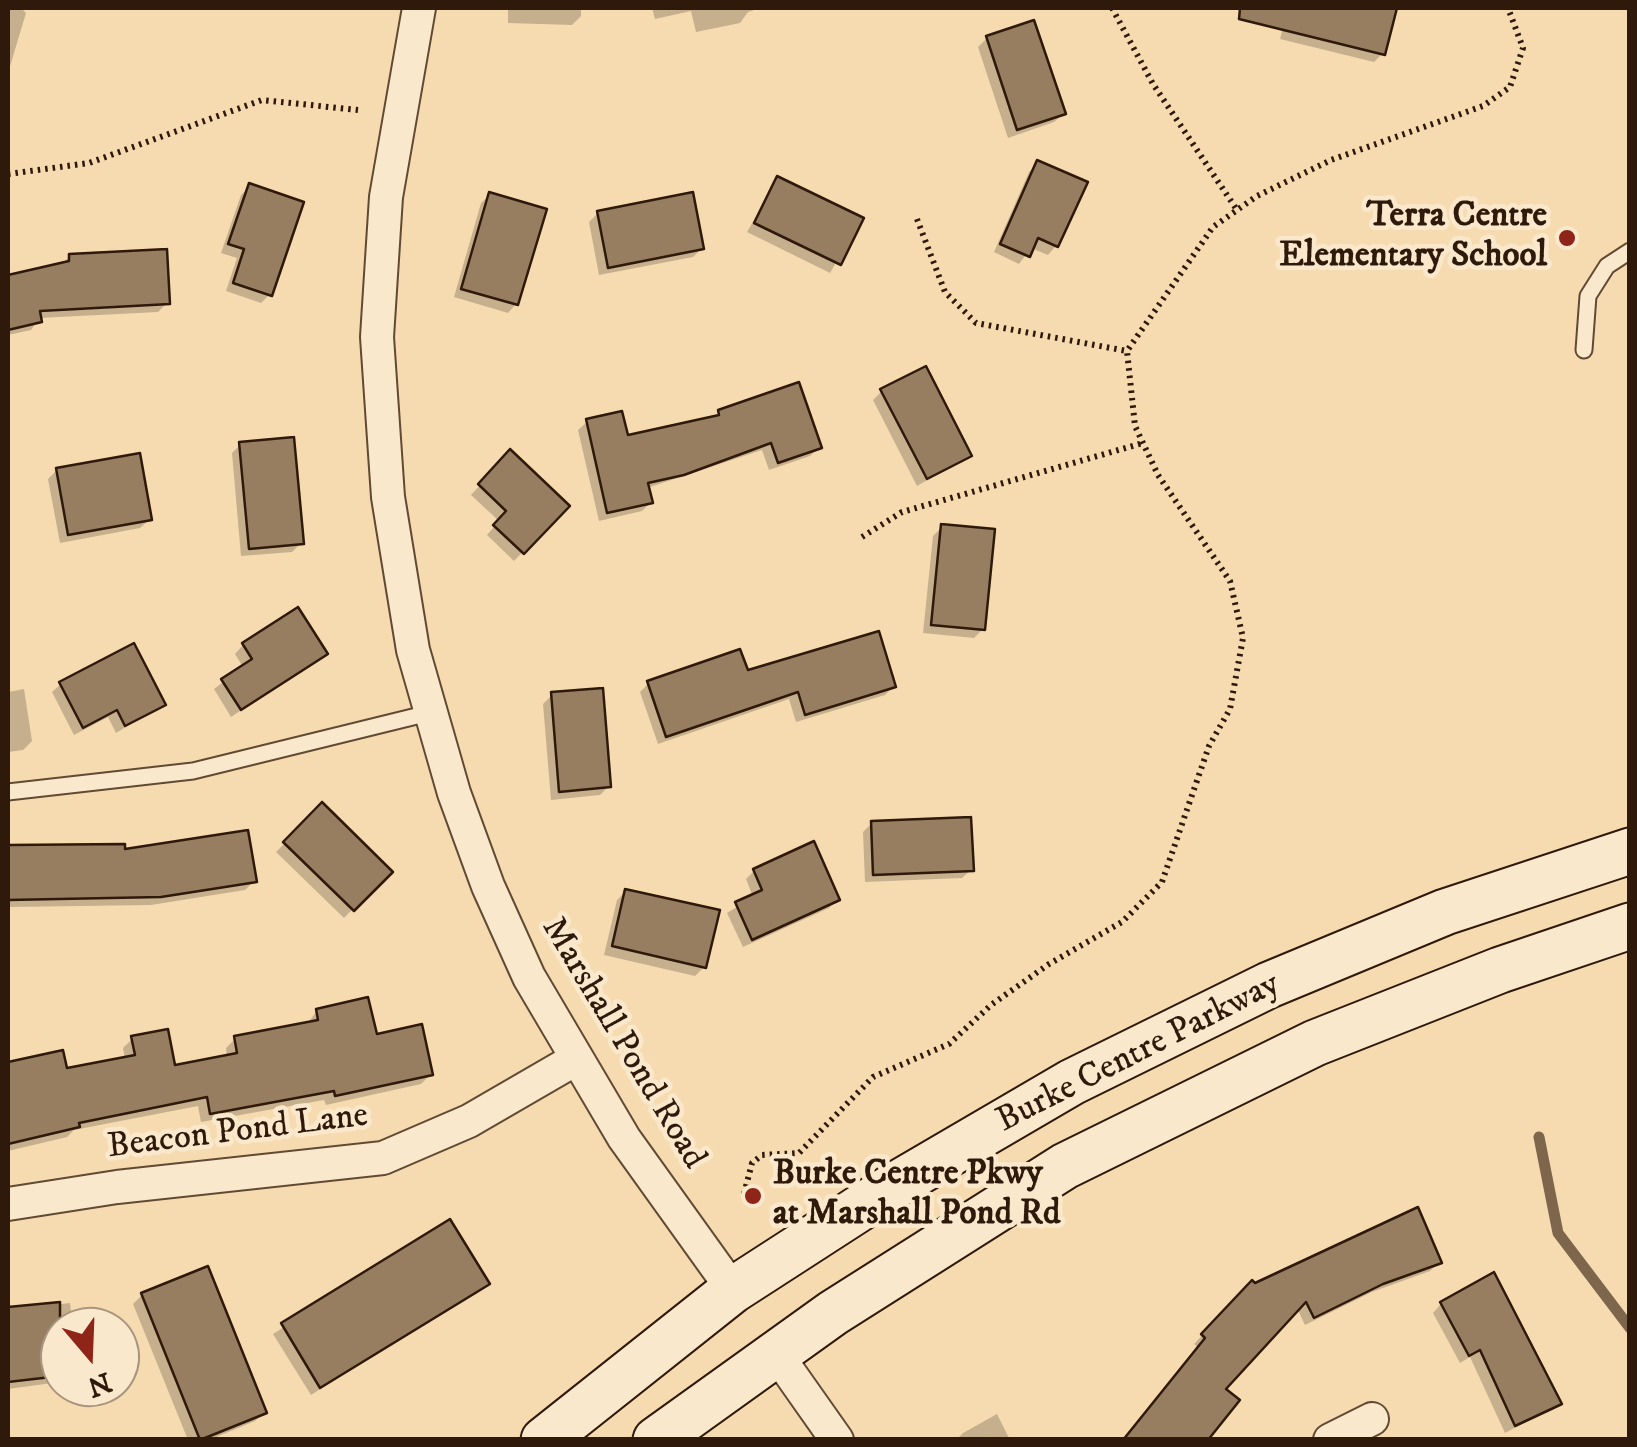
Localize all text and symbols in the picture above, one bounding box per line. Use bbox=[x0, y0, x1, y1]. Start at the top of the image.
place label: Terra Centre Elementary School bbox=[1279, 197, 1547, 279]
marker: Terra Centre Elementary School bbox=[1556, 227, 1578, 249]
street label: Marshall Pond Road bbox=[530, 911, 714, 1177]
street label: Burke Centre Parkway bbox=[990, 964, 1288, 1144]
street label: Beacon Pond Lane bbox=[105, 1096, 371, 1170]
place label: Burke Centre Pkwy at Marshall Pond Rd bbox=[773, 1155, 1060, 1237]
marker: Burke Centre Pkwy at Marshall Pond Rd bbox=[742, 1185, 764, 1207]
north arrow bbox=[40, 1307, 140, 1407]
text: N bbox=[83, 1364, 116, 1404]

